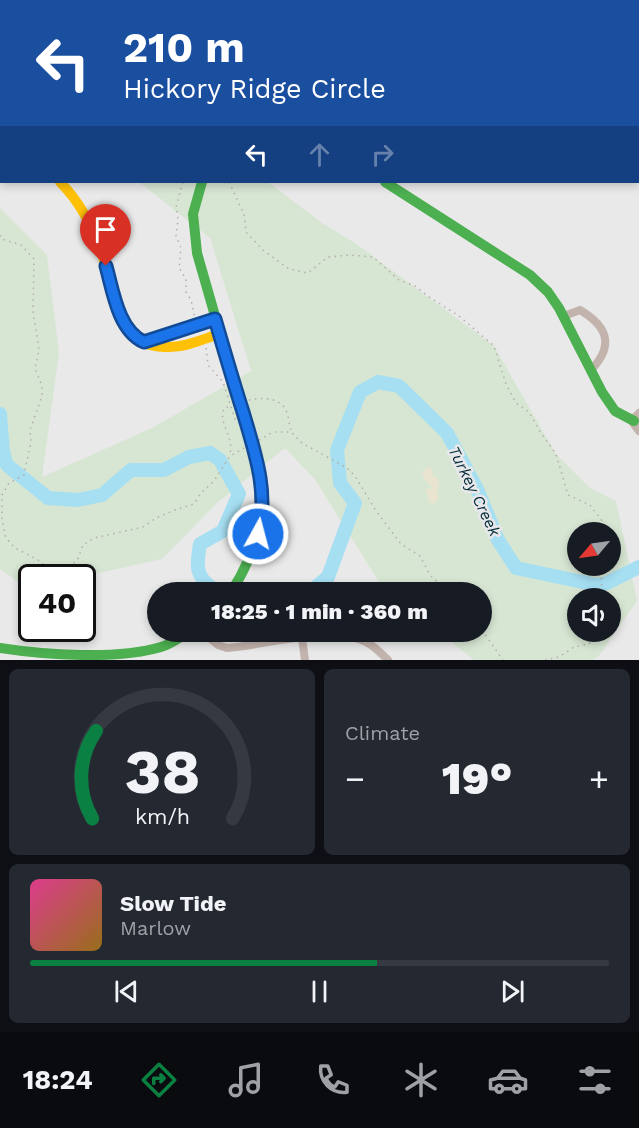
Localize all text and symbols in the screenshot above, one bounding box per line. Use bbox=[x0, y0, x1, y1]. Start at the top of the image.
text: 210 m bbox=[123, 23, 245, 72]
icon: left bbox=[24, 24, 102, 102]
text: Hickory Ridge Circle bbox=[123, 73, 386, 105]
icon: left bbox=[240, 138, 273, 171]
icon: ahead bbox=[303, 138, 336, 171]
icon: right bbox=[366, 138, 399, 171]
pin bbox=[80, 204, 131, 266]
icon: arrive bbox=[89, 213, 122, 246]
water label: Turkey Creek bbox=[445, 443, 505, 541]
position arrow bbox=[226, 502, 290, 566]
north arrow bbox=[567, 522, 621, 576]
map controls bbox=[567, 522, 621, 642]
speed limit sign: 40 bbox=[18, 564, 96, 642]
button: sound bbox=[567, 588, 621, 642]
text: 18:25 · 1 min · 360 m bbox=[211, 599, 428, 624]
text: Climate bbox=[345, 721, 420, 745]
text: 38 bbox=[124, 735, 200, 808]
text: 19° bbox=[442, 752, 512, 805]
text: − bbox=[345, 759, 365, 798]
text: + bbox=[589, 759, 609, 798]
text: km/h bbox=[134, 804, 190, 829]
text: Slow Tide bbox=[120, 891, 227, 916]
text: Marlow bbox=[120, 916, 191, 940]
icon: previous bbox=[110, 975, 143, 1008]
icon: pause bbox=[303, 975, 336, 1008]
icon: next bbox=[496, 975, 529, 1008]
icon: directions bbox=[138, 1059, 180, 1101]
icon: music bbox=[225, 1059, 267, 1101]
icon: phone bbox=[312, 1059, 354, 1101]
icon: climate bbox=[400, 1059, 442, 1101]
icon: car bbox=[487, 1059, 529, 1101]
icon: filters bbox=[574, 1059, 616, 1101]
text: 18:24 bbox=[23, 1064, 93, 1096]

